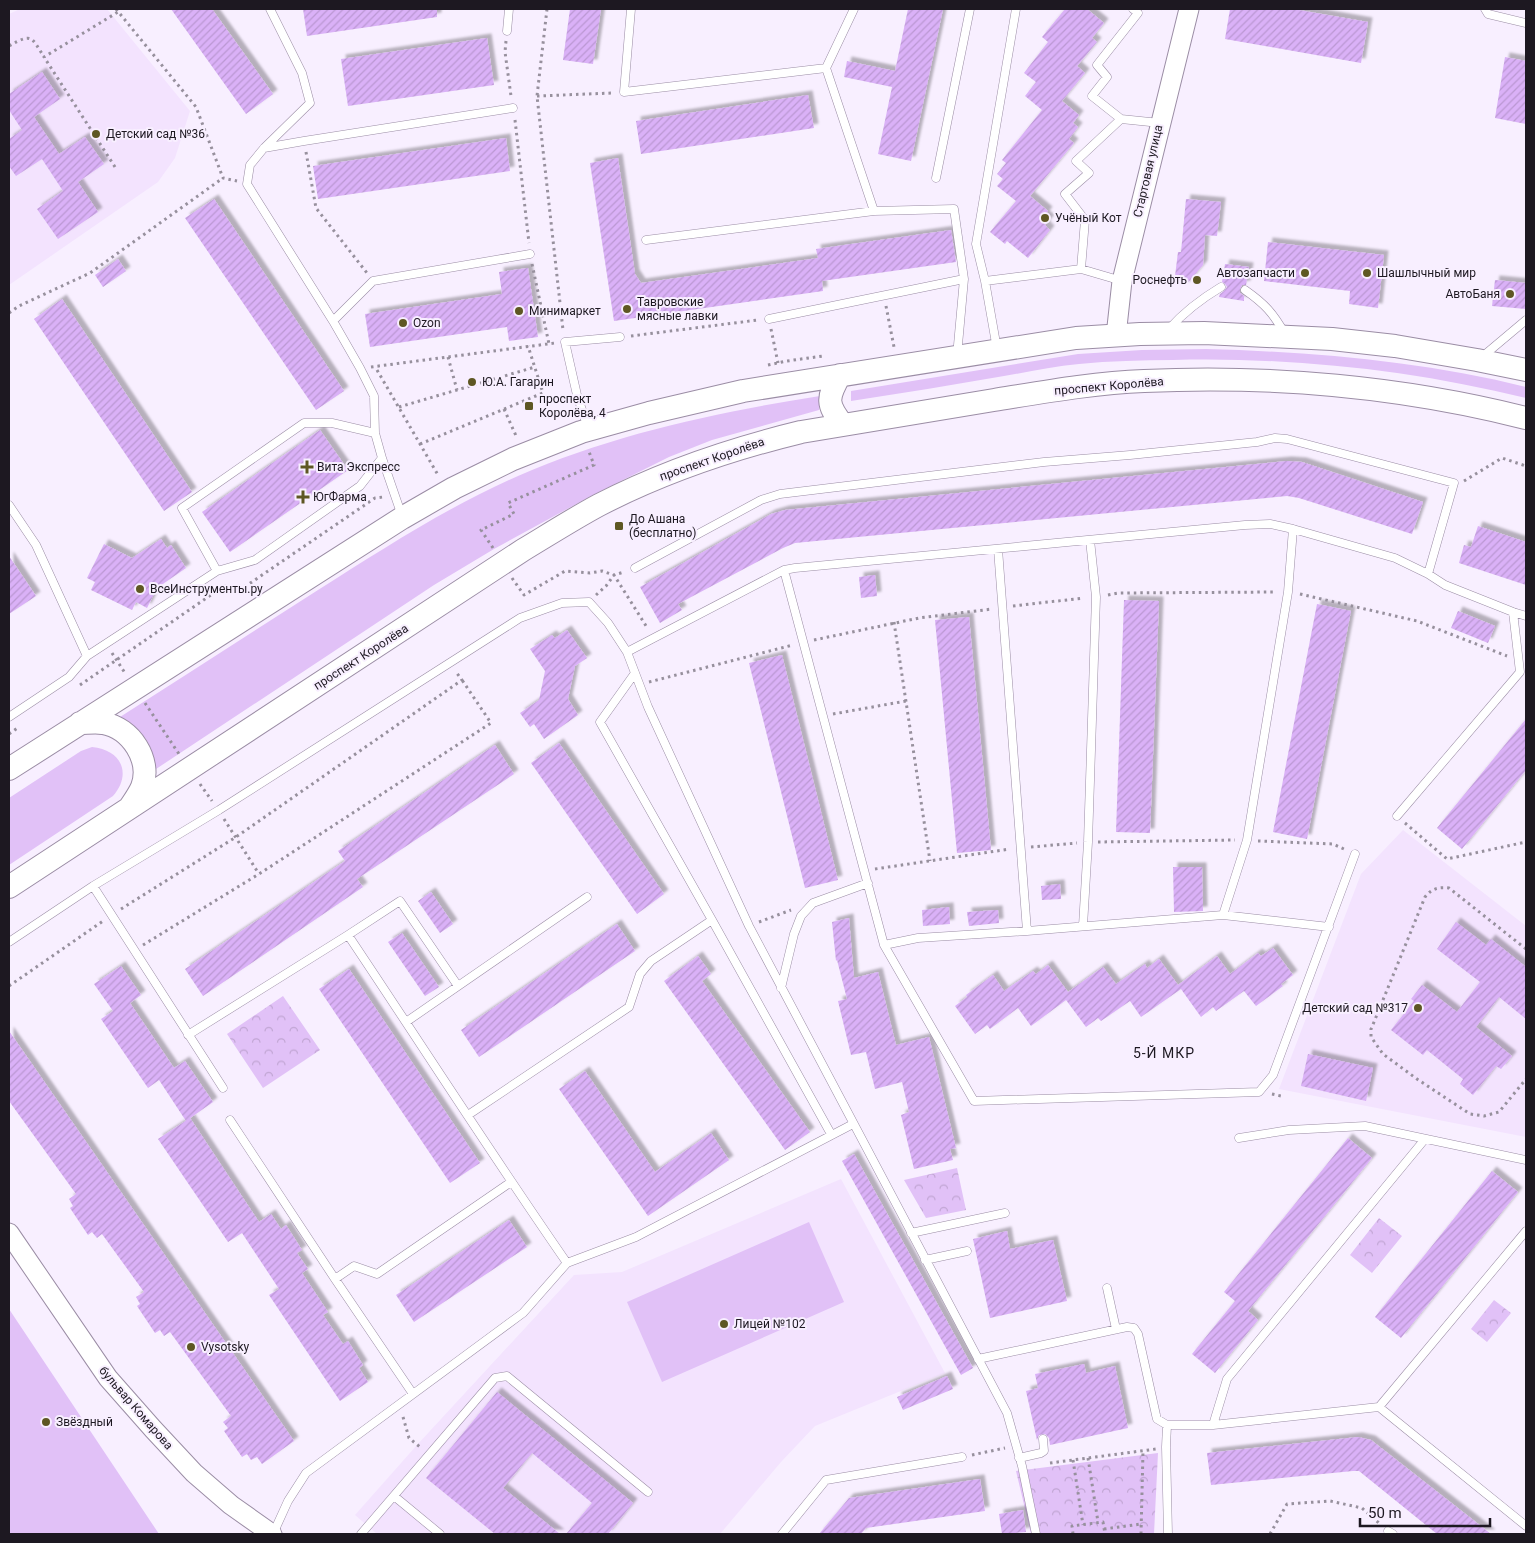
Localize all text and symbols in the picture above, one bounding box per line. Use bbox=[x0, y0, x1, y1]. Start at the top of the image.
street label: Стартовая улица bbox=[1131, 123, 1165, 219]
place label: Детский сад №36 bbox=[106, 127, 205, 141]
marker: Детский сад №36 bbox=[90, 128, 102, 140]
place label: Учёный Кот bbox=[1055, 211, 1122, 225]
marker: Учёный Кот bbox=[1039, 212, 1051, 224]
place label: Автозапчасти bbox=[1216, 266, 1295, 280]
place label: Шашлычный мир bbox=[1377, 266, 1476, 280]
marker: Автозапчасти bbox=[1299, 267, 1311, 279]
marker: Шашлычный мир bbox=[1361, 267, 1373, 279]
place label: Роснефть bbox=[1133, 273, 1187, 287]
marker: Роснефть bbox=[1191, 274, 1203, 286]
place label: АвтоБаня bbox=[1445, 287, 1500, 301]
marker: АвтоБаня bbox=[1504, 288, 1516, 300]
place label: Тавровские мясные лавки bbox=[637, 295, 718, 323]
marker: Тавровские мясные лавки bbox=[621, 303, 633, 315]
place label: Минимаркет bbox=[529, 304, 601, 318]
marker: Минимаркет bbox=[513, 305, 525, 317]
place label: Ozon bbox=[413, 316, 441, 330]
marker: Ozon bbox=[397, 317, 409, 329]
street label: проспект Королёва bbox=[1054, 374, 1164, 398]
place label: Ю.А. Гагарин bbox=[482, 375, 554, 389]
marker: Ю.А. Гагарин bbox=[466, 376, 478, 388]
place label: проспект Королёва, 4 bbox=[539, 392, 606, 420]
marker: проспект Королёва, 4 bbox=[523, 400, 535, 412]
street label: проспект Королёва bbox=[658, 434, 766, 484]
place label: Вита Экспресс bbox=[317, 460, 400, 474]
marker: Вита Экспресс bbox=[301, 461, 313, 473]
place label: ЮгФарма bbox=[313, 490, 367, 504]
marker: ЮгФарма bbox=[297, 491, 309, 503]
place label: До Ашана (бесплатно) bbox=[629, 512, 696, 540]
marker: До Ашана (бесплатно) bbox=[613, 520, 625, 532]
place label: ВсеИнструменты.ру bbox=[150, 582, 263, 596]
marker: ВсеИнструменты.ру bbox=[134, 583, 146, 595]
street label: проспект Королёва bbox=[311, 621, 411, 693]
place label: Детский сад №317 bbox=[1302, 1001, 1408, 1015]
marker: Детский сад №317 bbox=[1412, 1002, 1424, 1014]
district label: 5-Й МКР bbox=[1133, 1045, 1195, 1061]
place label: Лицей №102 bbox=[734, 1317, 806, 1331]
marker: Лицей №102 bbox=[718, 1318, 730, 1330]
place label: Vysotsky bbox=[201, 1340, 249, 1354]
marker: Vysotsky bbox=[185, 1341, 197, 1353]
street label: бульвар Комарова bbox=[96, 1364, 176, 1452]
place label: Звёздный bbox=[56, 1415, 113, 1429]
marker: Звёздный bbox=[40, 1416, 52, 1428]
scale bar bbox=[1360, 1496, 1490, 1528]
text: 50 m bbox=[1368, 1504, 1402, 1522]

